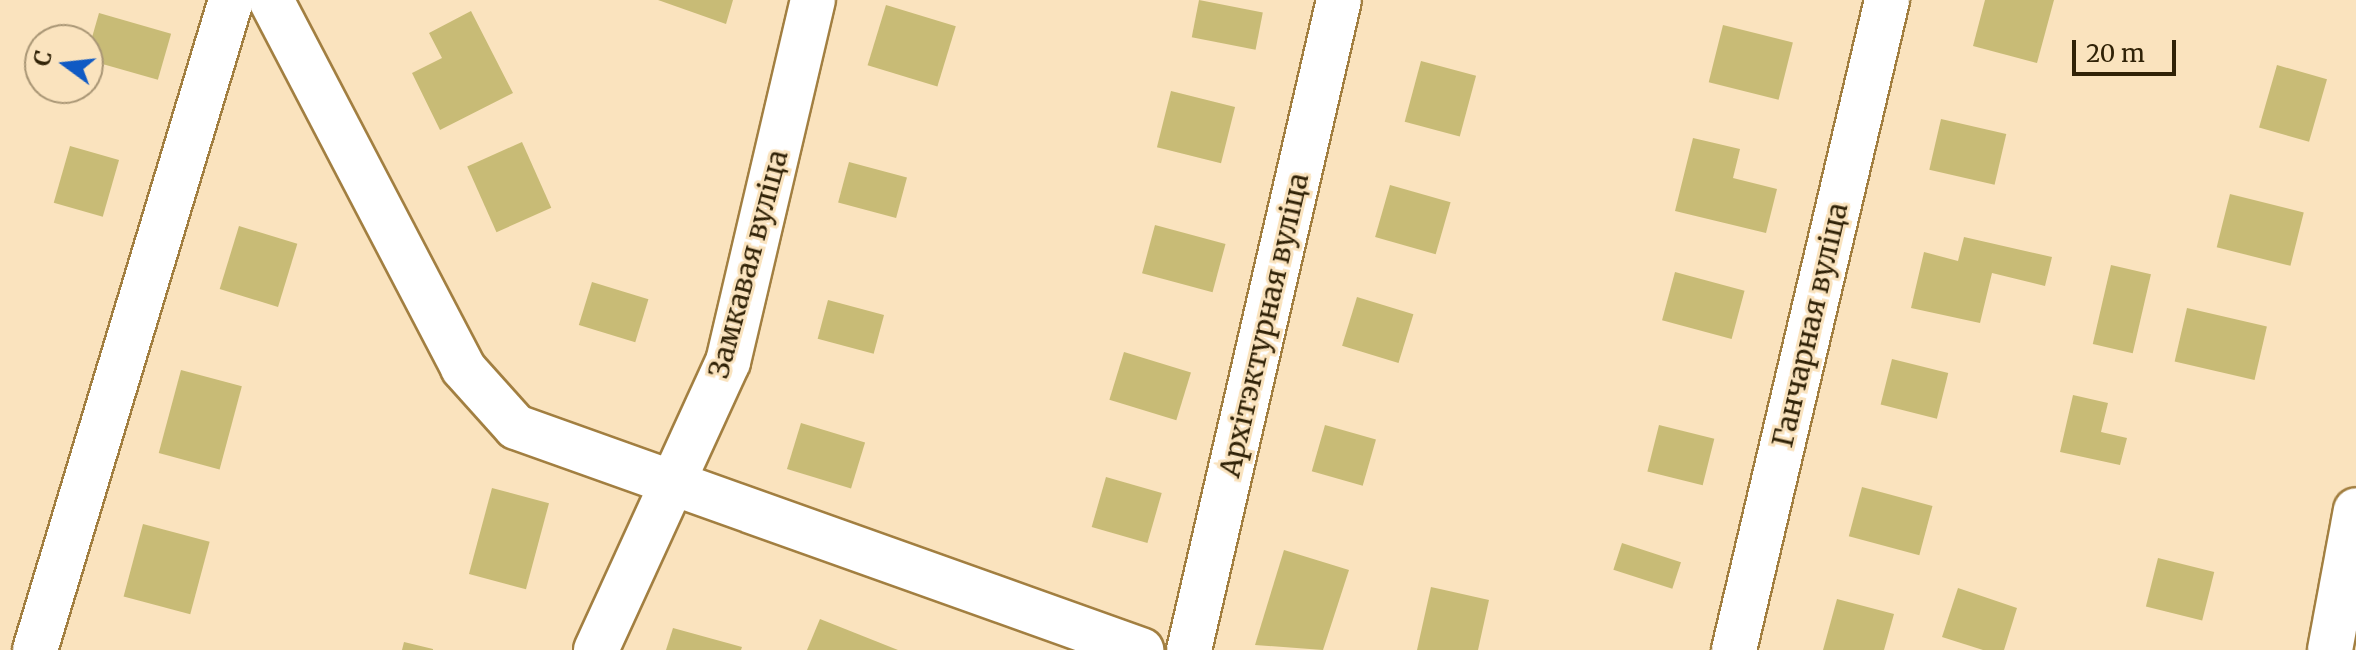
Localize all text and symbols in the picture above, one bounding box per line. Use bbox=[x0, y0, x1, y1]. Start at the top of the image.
north arrow bbox=[24, 24, 104, 104]
scale bar bbox=[2076, 24, 2180, 74]
text: 20 m bbox=[2086, 38, 2145, 69]
text: С bbox=[27, 48, 58, 69]
street label: Замкавая вуліца bbox=[701, 146, 795, 382]
street label: Архітэктурная вуліца bbox=[1213, 170, 1315, 480]
street label: Ганчарная вуліца bbox=[1766, 199, 1854, 451]

